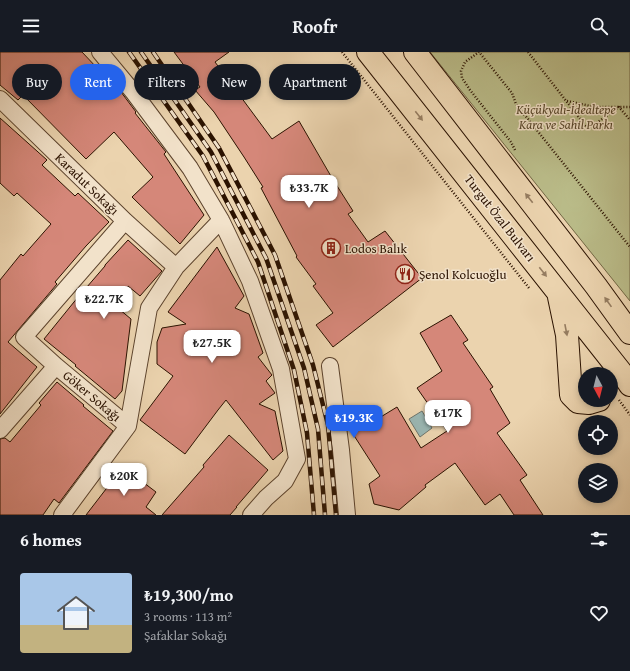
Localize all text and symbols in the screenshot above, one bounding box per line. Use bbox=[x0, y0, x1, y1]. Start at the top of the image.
text: Roofr bbox=[293, 13, 337, 40]
icon: menu bbox=[20, 15, 42, 37]
icon: search bbox=[588, 15, 610, 37]
chip: Buy bbox=[12, 64, 62, 100]
chip: Rent bbox=[70, 64, 126, 100]
chip: Filters bbox=[134, 64, 199, 100]
chip: New bbox=[207, 64, 261, 100]
chip: Apartment bbox=[269, 64, 361, 100]
park label: Küçükyalı-İdealtepe Kara ve Sahil Parkı bbox=[515, 100, 616, 134]
one-way arrow bbox=[414, 110, 423, 121]
street label: Karadut Sokağı bbox=[51, 149, 124, 220]
street label: Turgut Özal Bulvarı bbox=[460, 170, 540, 266]
pin: ₺33.7K bbox=[276, 175, 342, 209]
text: ₺33.7K bbox=[290, 178, 328, 197]
one-way arrow bbox=[524, 193, 533, 204]
building icon: Lodos Balık bbox=[320, 237, 342, 259]
place label: Lodos Balık bbox=[345, 239, 407, 258]
restaurant icon: Şenol Kolcuoğlu bbox=[394, 263, 416, 285]
place label: Şenol Kolcuoğlu bbox=[419, 265, 506, 284]
one-way arrow bbox=[538, 267, 547, 278]
pin: ₺22.7K bbox=[71, 286, 137, 320]
text: ₺22.7K bbox=[85, 289, 123, 308]
one-way arrow bbox=[603, 296, 612, 307]
one-way arrow bbox=[563, 324, 569, 336]
pin: ₺27.5K bbox=[179, 330, 245, 364]
text: ₺27.5K bbox=[193, 333, 231, 352]
street label: Göker Sokağı bbox=[59, 366, 125, 426]
north arrow bbox=[578, 367, 618, 407]
map controls bbox=[578, 367, 618, 503]
pin: ₺17K bbox=[424, 400, 472, 434]
text: ₺17K bbox=[434, 403, 462, 422]
pin: ₺19.3K bbox=[321, 405, 387, 439]
text: ₺19.3K bbox=[335, 408, 373, 427]
button: locate bbox=[578, 415, 618, 455]
pin: ₺20K bbox=[100, 463, 148, 497]
button: layers bbox=[578, 463, 618, 503]
text: ₺20K bbox=[110, 466, 138, 485]
text: 6 homes bbox=[20, 527, 82, 552]
icon: filters bbox=[588, 528, 610, 550]
text: ₺19,300/mo bbox=[144, 582, 233, 607]
icon: home bbox=[52, 589, 100, 637]
icon: heart bbox=[588, 602, 610, 624]
text: 3 rooms · 113 m² bbox=[144, 607, 232, 626]
text: Şafaklar Sokağı bbox=[144, 626, 227, 645]

